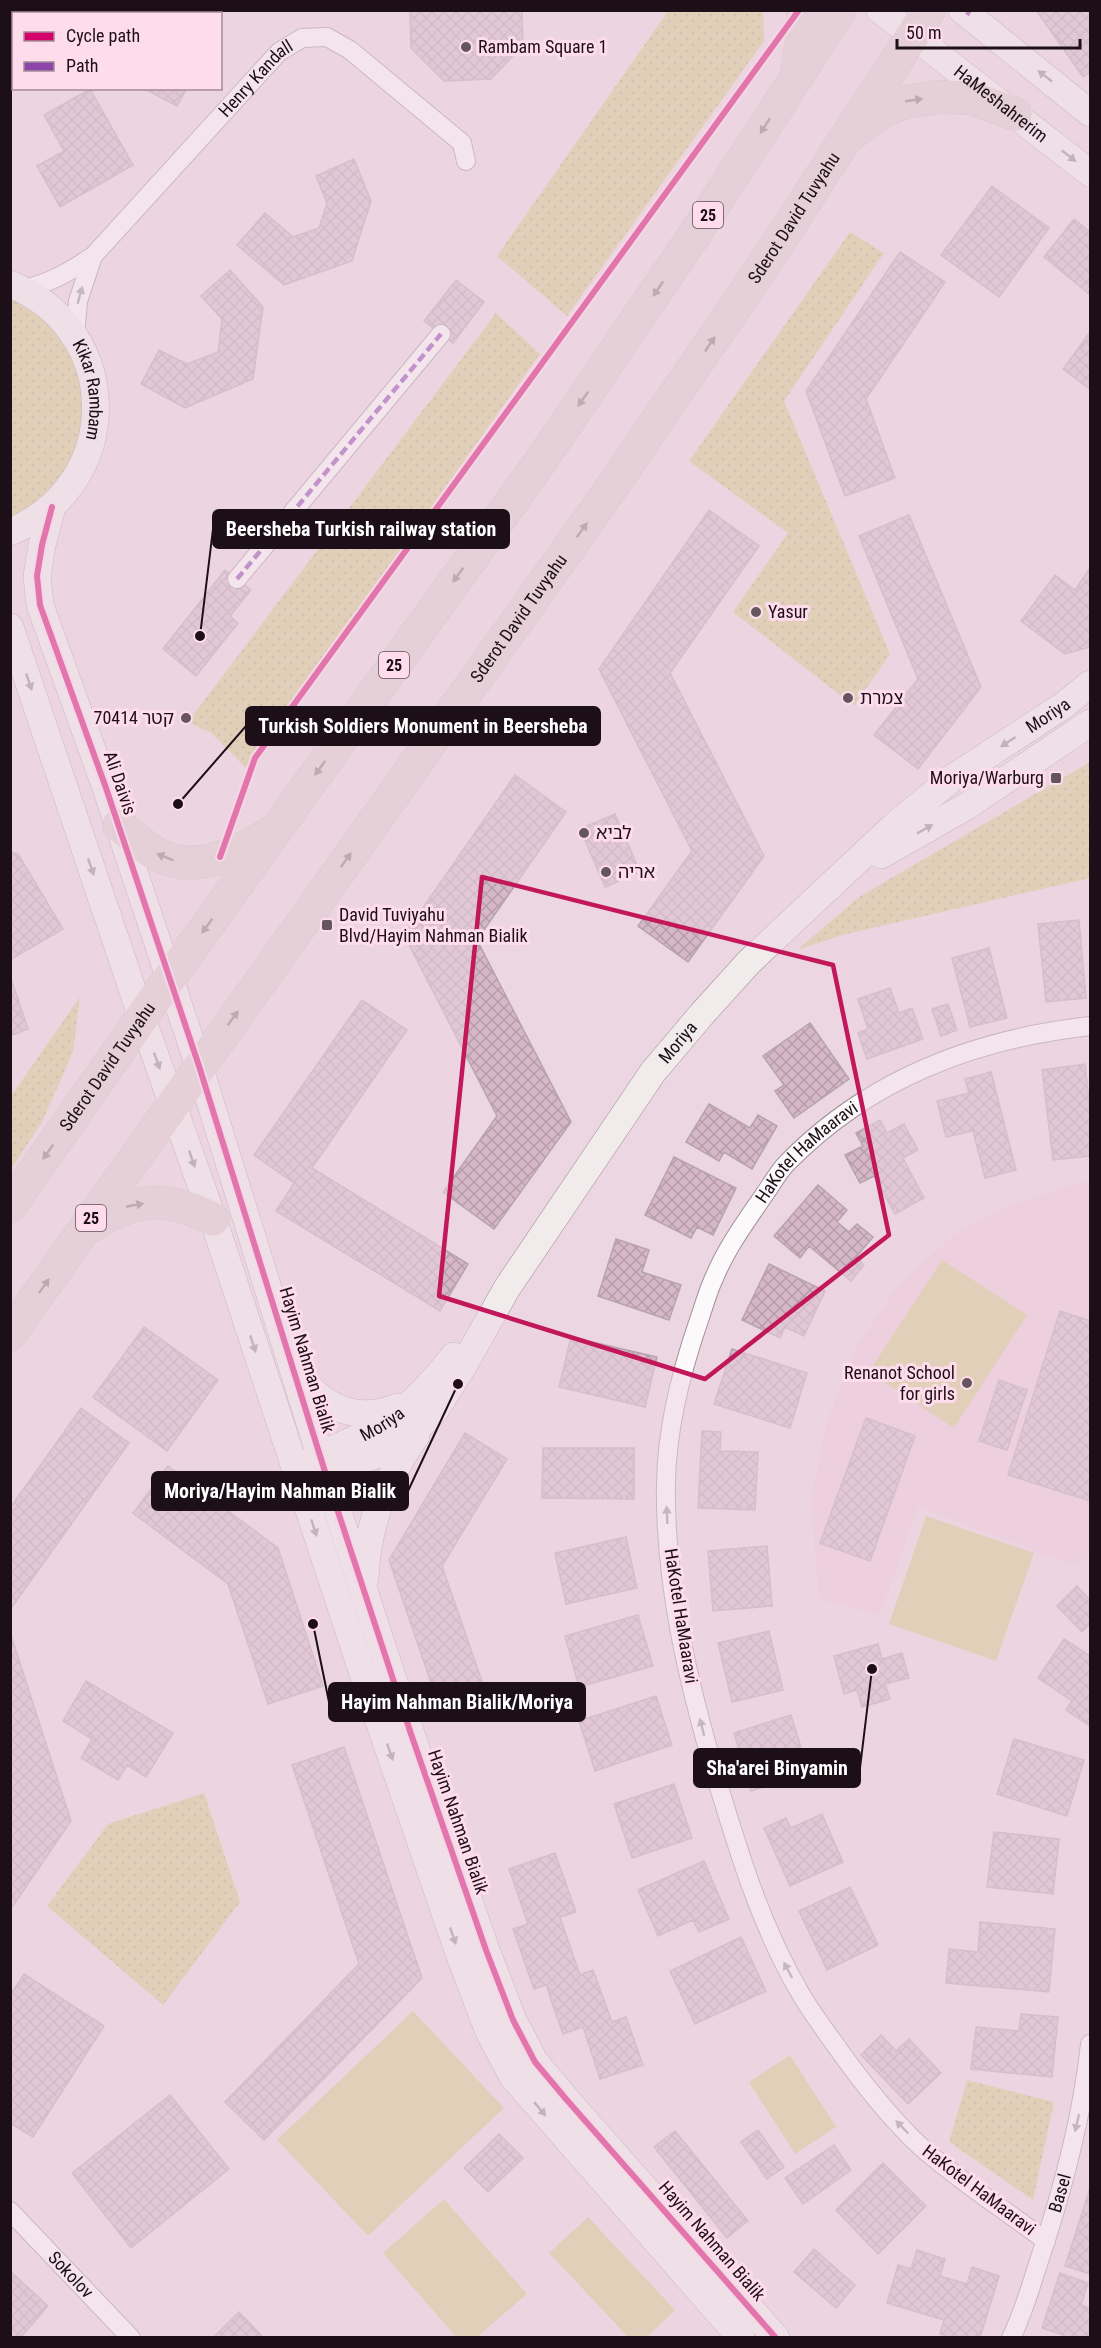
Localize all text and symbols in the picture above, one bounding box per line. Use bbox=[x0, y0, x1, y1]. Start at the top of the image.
legend bbox=[12, 12, 222, 90]
scale bar bbox=[897, 12, 1080, 50]
text: 50 m bbox=[906, 22, 941, 43]
text: Cycle path bbox=[66, 25, 140, 46]
street label: Henry Kandall bbox=[214, 35, 296, 121]
place label: Rambam Square 1 bbox=[478, 36, 607, 57]
marker: Rambam Square 1 bbox=[459, 40, 473, 54]
text: Path bbox=[66, 55, 99, 76]
street label: HaMeshahrerim bbox=[950, 60, 1052, 146]
one-way arrow bbox=[1037, 71, 1052, 83]
one-way arrow bbox=[905, 96, 924, 105]
one-way arrow bbox=[759, 118, 770, 134]
street label: Sderot David Tuvyahu bbox=[743, 148, 844, 287]
one-way arrow bbox=[1061, 150, 1077, 163]
road number: 25 bbox=[693, 202, 723, 228]
one-way arrow bbox=[653, 281, 664, 297]
one-way arrow bbox=[76, 285, 86, 304]
street label: Kikar Rambam bbox=[69, 335, 107, 442]
one-way arrow bbox=[704, 336, 715, 352]
one-way arrow bbox=[578, 391, 589, 407]
callout: Beersheba Turkish railway station bbox=[213, 510, 509, 548]
text: Beersheba Turkish railway station bbox=[226, 517, 496, 541]
one-way arrow bbox=[576, 523, 588, 539]
street label: Sderot David Tuvyahu bbox=[466, 550, 571, 686]
one-way arrow bbox=[452, 567, 464, 583]
place label: Yasur bbox=[768, 601, 808, 622]
marker: Yasur bbox=[749, 605, 763, 619]
road number: 25 bbox=[379, 652, 409, 678]
one-way arrow bbox=[25, 673, 34, 691]
place label: צמרת bbox=[860, 687, 903, 708]
marker: צמרת bbox=[841, 691, 855, 705]
street label: Moriya bbox=[1022, 693, 1074, 737]
place label: קטר 70414 bbox=[94, 707, 174, 728]
callout: Turkish Soldiers Monument in Beersheba bbox=[246, 707, 600, 745]
marker: קטר 70414 bbox=[179, 711, 193, 725]
text: Turkish Soldiers Monument in Beersheba bbox=[258, 714, 588, 738]
one-way arrow bbox=[1000, 736, 1016, 747]
street label: Ali Daivis bbox=[100, 748, 141, 817]
one-way arrow bbox=[314, 759, 326, 775]
place label: Moriya/Warburg bbox=[930, 767, 1044, 788]
marker: Moriya/Warburg bbox=[1049, 771, 1063, 785]
place label: לביא bbox=[596, 822, 632, 843]
one-way arrow bbox=[917, 824, 934, 834]
marker: לביא bbox=[577, 826, 591, 840]
one-way arrow bbox=[156, 852, 174, 862]
one-way arrow bbox=[340, 852, 352, 867]
one-way arrow bbox=[87, 858, 96, 876]
place label: אריה bbox=[618, 861, 655, 882]
marker: אריה bbox=[599, 865, 613, 879]
place label: David Tuviyahu Blvd/Hayim Nahman Bialik bbox=[339, 904, 528, 946]
one-way arrow bbox=[201, 918, 213, 934]
marker: David Tuviyahu Blvd/Hayim Nahman Bialik bbox=[320, 918, 334, 932]
street label: Sderot David Tuvyahu bbox=[55, 998, 159, 1135]
one-way arrow bbox=[227, 1011, 239, 1027]
street label: Moriya bbox=[654, 1017, 701, 1067]
one-way arrow bbox=[153, 1052, 162, 1070]
street label: HaKotel HaMaaravi bbox=[751, 1097, 861, 1207]
one-way arrow bbox=[43, 1144, 54, 1160]
one-way arrow bbox=[187, 1150, 197, 1168]
one-way arrow bbox=[126, 1200, 145, 1209]
road number: 25 bbox=[76, 1205, 106, 1231]
one-way arrow bbox=[38, 1278, 50, 1294]
street label: Hayim Nahman Bialik bbox=[275, 1284, 340, 1435]
one-way arrow bbox=[249, 1335, 259, 1353]
place label: Renanot School for girls bbox=[844, 1362, 955, 1404]
marker: Renanot School for girls bbox=[960, 1376, 974, 1390]
street label: Moriya bbox=[356, 1402, 408, 1445]
callout: Moriya/Hayim Nahman Bialik bbox=[152, 1472, 408, 1510]
text: Moriya/Hayim Nahman Bialik bbox=[164, 1479, 396, 1503]
one-way arrow bbox=[663, 1505, 672, 1524]
one-way arrow bbox=[309, 1519, 319, 1537]
street label: HaKotel HaMaaravi bbox=[660, 1547, 703, 1685]
callout: Hayim Nahman Bialik/Moriya bbox=[329, 1683, 585, 1721]
text: Hayim Nahman Bialik/Moriya bbox=[341, 1690, 573, 1714]
one-way arrow bbox=[697, 1718, 706, 1736]
one-way arrow bbox=[385, 1743, 395, 1761]
street label: Hayim Nahman Bialik bbox=[424, 1747, 493, 1897]
callout: Sha'arei Binyamin bbox=[694, 1749, 860, 1787]
text: Sha'arei Binyamin bbox=[706, 1756, 848, 1780]
one-way arrow bbox=[449, 1927, 459, 1945]
one-way arrow bbox=[783, 1961, 793, 1979]
one-way arrow bbox=[533, 2101, 546, 2116]
one-way arrow bbox=[1072, 2113, 1082, 2132]
one-way arrow bbox=[895, 2119, 909, 2134]
street label: HaKotel HaMaaravi bbox=[918, 2140, 1040, 2239]
street label: Basel bbox=[1044, 2171, 1075, 2215]
street label: Hayim Nahman Bialik bbox=[655, 2177, 770, 2305]
street label: Sokolov bbox=[44, 2247, 98, 2302]

